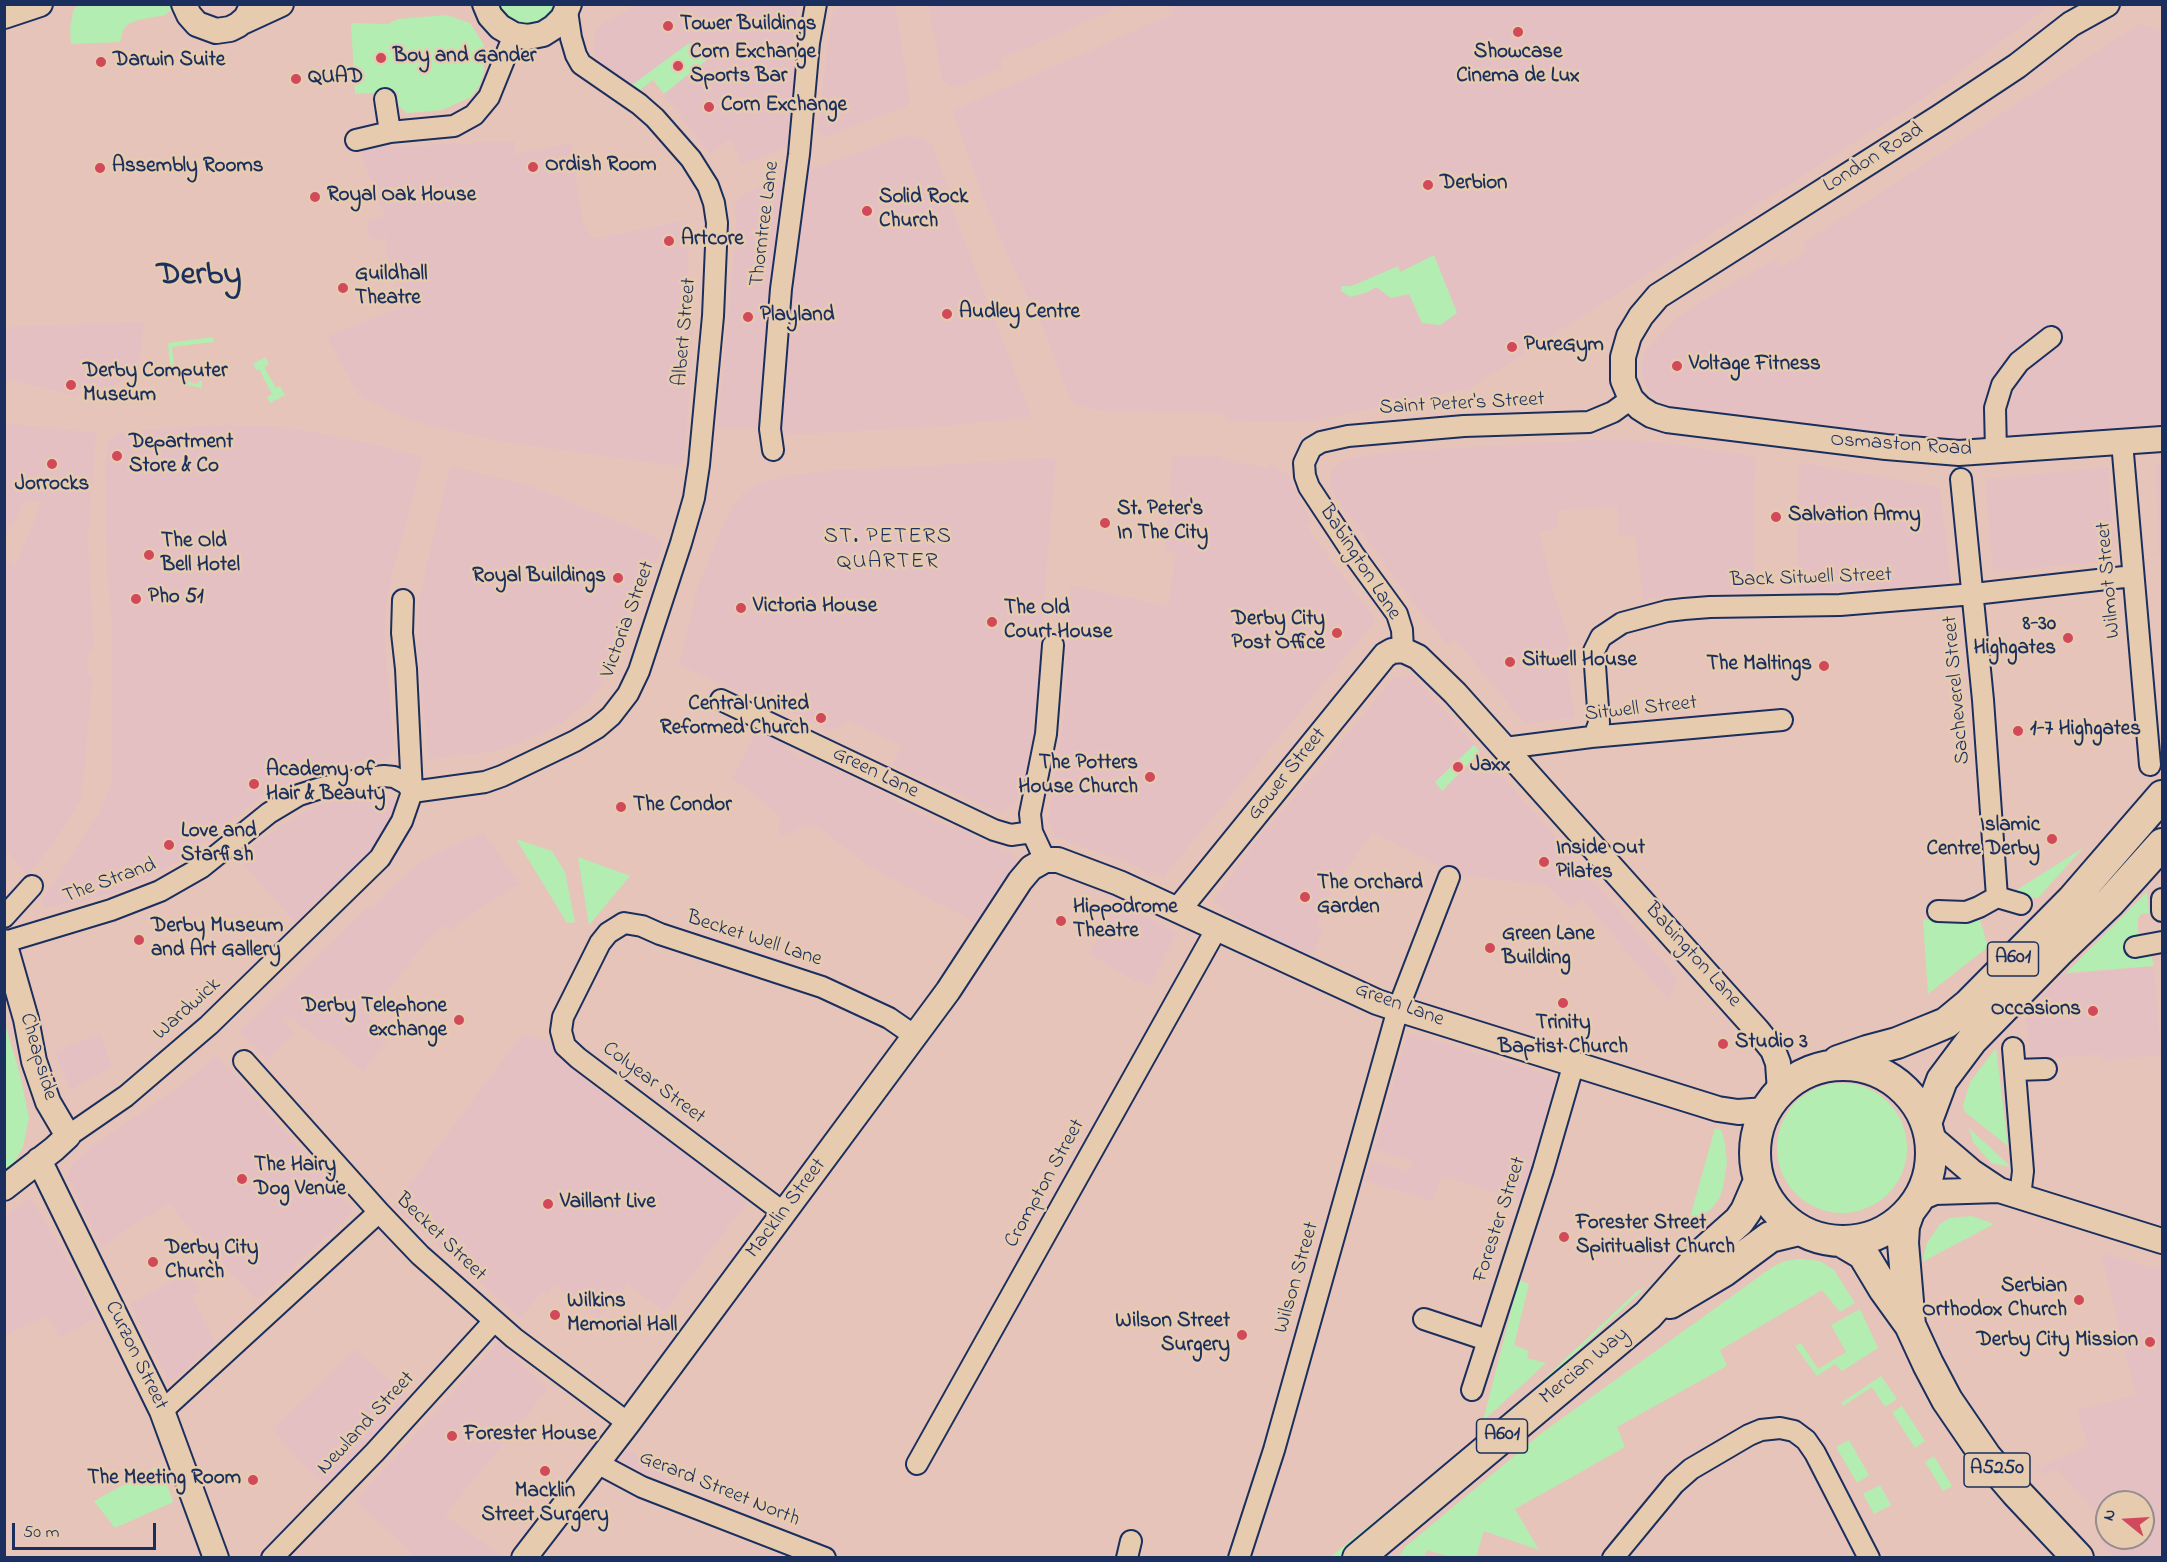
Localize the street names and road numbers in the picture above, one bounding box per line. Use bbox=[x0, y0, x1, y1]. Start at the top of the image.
street label: London Road bbox=[1819, 118, 1929, 200]
street label: Thorntree Lane bbox=[746, 160, 786, 288]
street label: Albert Street bbox=[669, 277, 703, 387]
street label: Saint Peter's Street bbox=[1379, 388, 1545, 422]
street label: Osmaston Road bbox=[1829, 428, 1973, 464]
street label: Babington Lane bbox=[1312, 501, 1406, 625]
street label: Wilmot Street bbox=[2092, 521, 2128, 639]
street label: Victoria Street bbox=[596, 558, 662, 682]
street label: Back Sitwell Street bbox=[1730, 564, 1892, 594]
street label: Sacheverel Street bbox=[1939, 615, 1977, 765]
street label: Sitwell Street bbox=[1584, 692, 1698, 728]
street label: Gower Street bbox=[1243, 724, 1333, 826]
street label: Green Lane bbox=[828, 742, 922, 806]
street label: The Strand bbox=[60, 854, 160, 910]
street label: Babington Lane bbox=[1638, 898, 1746, 1014]
street label: Becket Well Lane bbox=[683, 906, 825, 974]
road number: A601 bbox=[1988, 942, 2038, 976]
street label: Wardwick bbox=[149, 973, 227, 1047]
street label: Green Lane bbox=[1351, 978, 1447, 1034]
street label: Cheapside bbox=[13, 1011, 61, 1103]
street label: Colyear Street bbox=[597, 1037, 709, 1131]
street label: Crompton Street bbox=[1000, 1115, 1092, 1253]
street label: Macklin Street bbox=[741, 1154, 833, 1264]
street label: Forester Street bbox=[1469, 1154, 1533, 1286]
street label: Becket Street bbox=[389, 1188, 491, 1288]
street label: Wilson Street bbox=[1270, 1219, 1326, 1337]
street label: Curzon Street bbox=[98, 1297, 172, 1415]
street label: Mercian Way bbox=[1536, 1323, 1634, 1411]
street label: Newland Street bbox=[313, 1367, 421, 1481]
road number: A601 bbox=[1476, 1419, 1528, 1453]
street label: Gerard Street North bbox=[635, 1446, 803, 1534]
road number: A5250 bbox=[1964, 1453, 2030, 1487]

